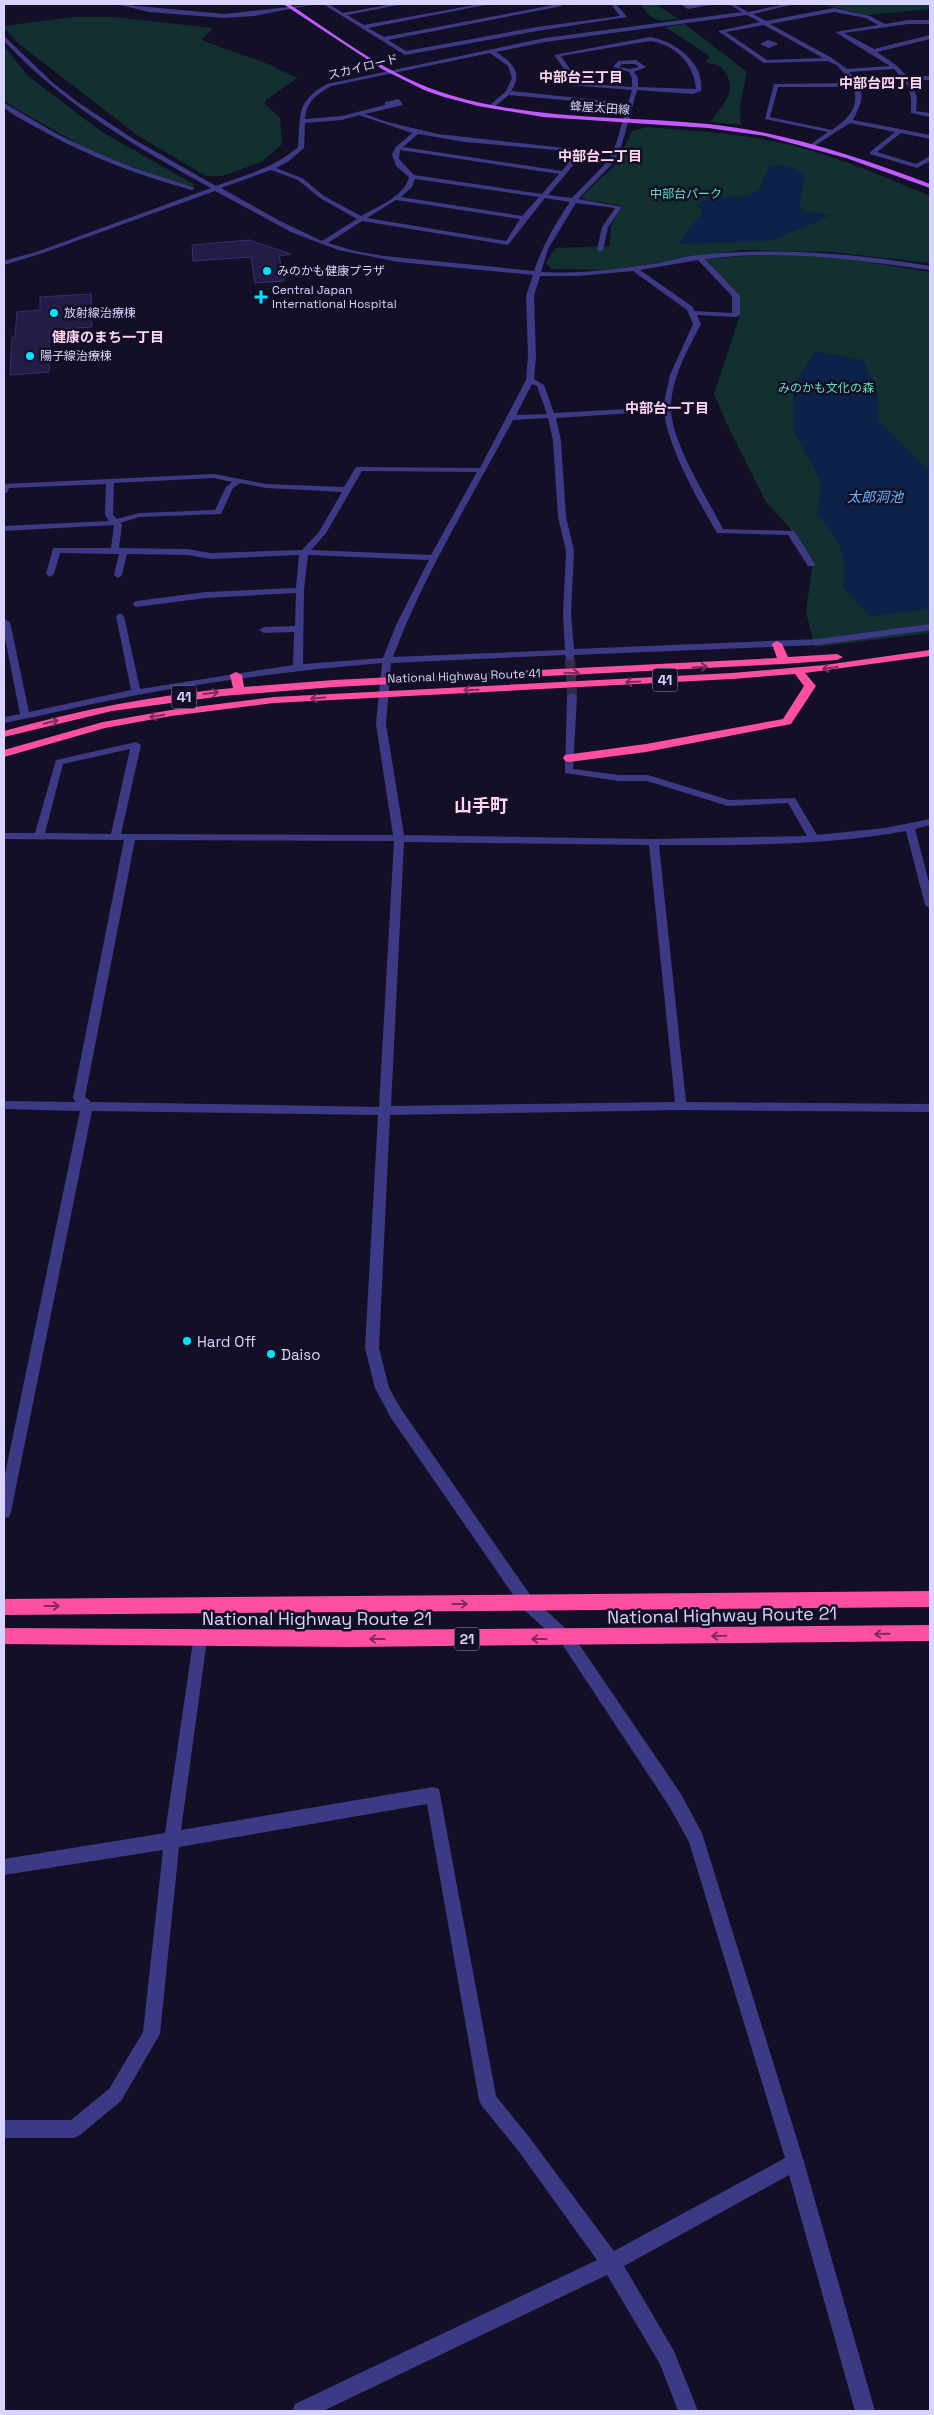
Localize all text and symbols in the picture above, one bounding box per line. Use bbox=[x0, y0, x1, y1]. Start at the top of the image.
street label: スカイロード bbox=[326, 51, 400, 83]
district label: 中部台三丁目 bbox=[539, 68, 623, 86]
district label: 中部台四丁目 bbox=[839, 74, 923, 92]
street label: 蜂屋太田線 bbox=[570, 98, 630, 118]
district label: 中部台二丁目 bbox=[558, 147, 642, 165]
park label: 中部台パーク bbox=[650, 186, 722, 202]
place label: みのかも健康プラザ bbox=[277, 263, 385, 279]
marker: みのかも健康プラザ bbox=[261, 265, 273, 277]
place label: Central Japan International Hospital bbox=[272, 282, 397, 312]
marker: Central Japan International Hospital bbox=[254, 290, 268, 304]
place label: 放射線治療棟 bbox=[64, 305, 136, 321]
marker: 放射線治療棟 bbox=[48, 307, 60, 319]
district label: 健康のまち一丁目 bbox=[52, 328, 164, 346]
place label: 陽子線治療棟 bbox=[40, 348, 112, 364]
marker: 陽子線治療棟 bbox=[24, 350, 36, 362]
park label: みのかも文化の森 bbox=[778, 380, 874, 396]
district label: 中部台一丁目 bbox=[625, 399, 709, 417]
water label: 太郎洞池 bbox=[847, 488, 905, 506]
one-way arrow bbox=[692, 662, 708, 671]
one-way arrow bbox=[822, 663, 838, 673]
street label: National Highway Route 41 bbox=[387, 665, 541, 687]
one-way arrow bbox=[564, 668, 580, 677]
road number: 41 bbox=[652, 668, 678, 692]
one-way arrow bbox=[625, 678, 641, 687]
one-way arrow bbox=[463, 685, 479, 694]
road number: 41 bbox=[172, 686, 196, 709]
one-way arrow bbox=[203, 688, 219, 698]
one-way arrow bbox=[310, 693, 326, 702]
one-way arrow bbox=[149, 711, 165, 721]
one-way arrow bbox=[43, 717, 59, 726]
district label: 山手町 bbox=[454, 794, 508, 817]
place label: Hard Off bbox=[197, 1332, 256, 1351]
marker: Hard Off bbox=[181, 1335, 193, 1347]
place label: Daiso bbox=[281, 1345, 320, 1364]
marker: Daiso bbox=[265, 1348, 277, 1360]
one-way arrow bbox=[452, 1599, 468, 1609]
one-way arrow bbox=[44, 1601, 60, 1611]
street label: National Highway Route 21 bbox=[607, 1601, 837, 1629]
street label: National Highway Route 21 bbox=[202, 1607, 432, 1630]
road number: 21 bbox=[454, 1628, 480, 1650]
one-way arrow bbox=[874, 1629, 890, 1638]
one-way arrow bbox=[711, 1631, 727, 1640]
one-way arrow bbox=[369, 1634, 385, 1644]
one-way arrow bbox=[531, 1634, 548, 1644]

